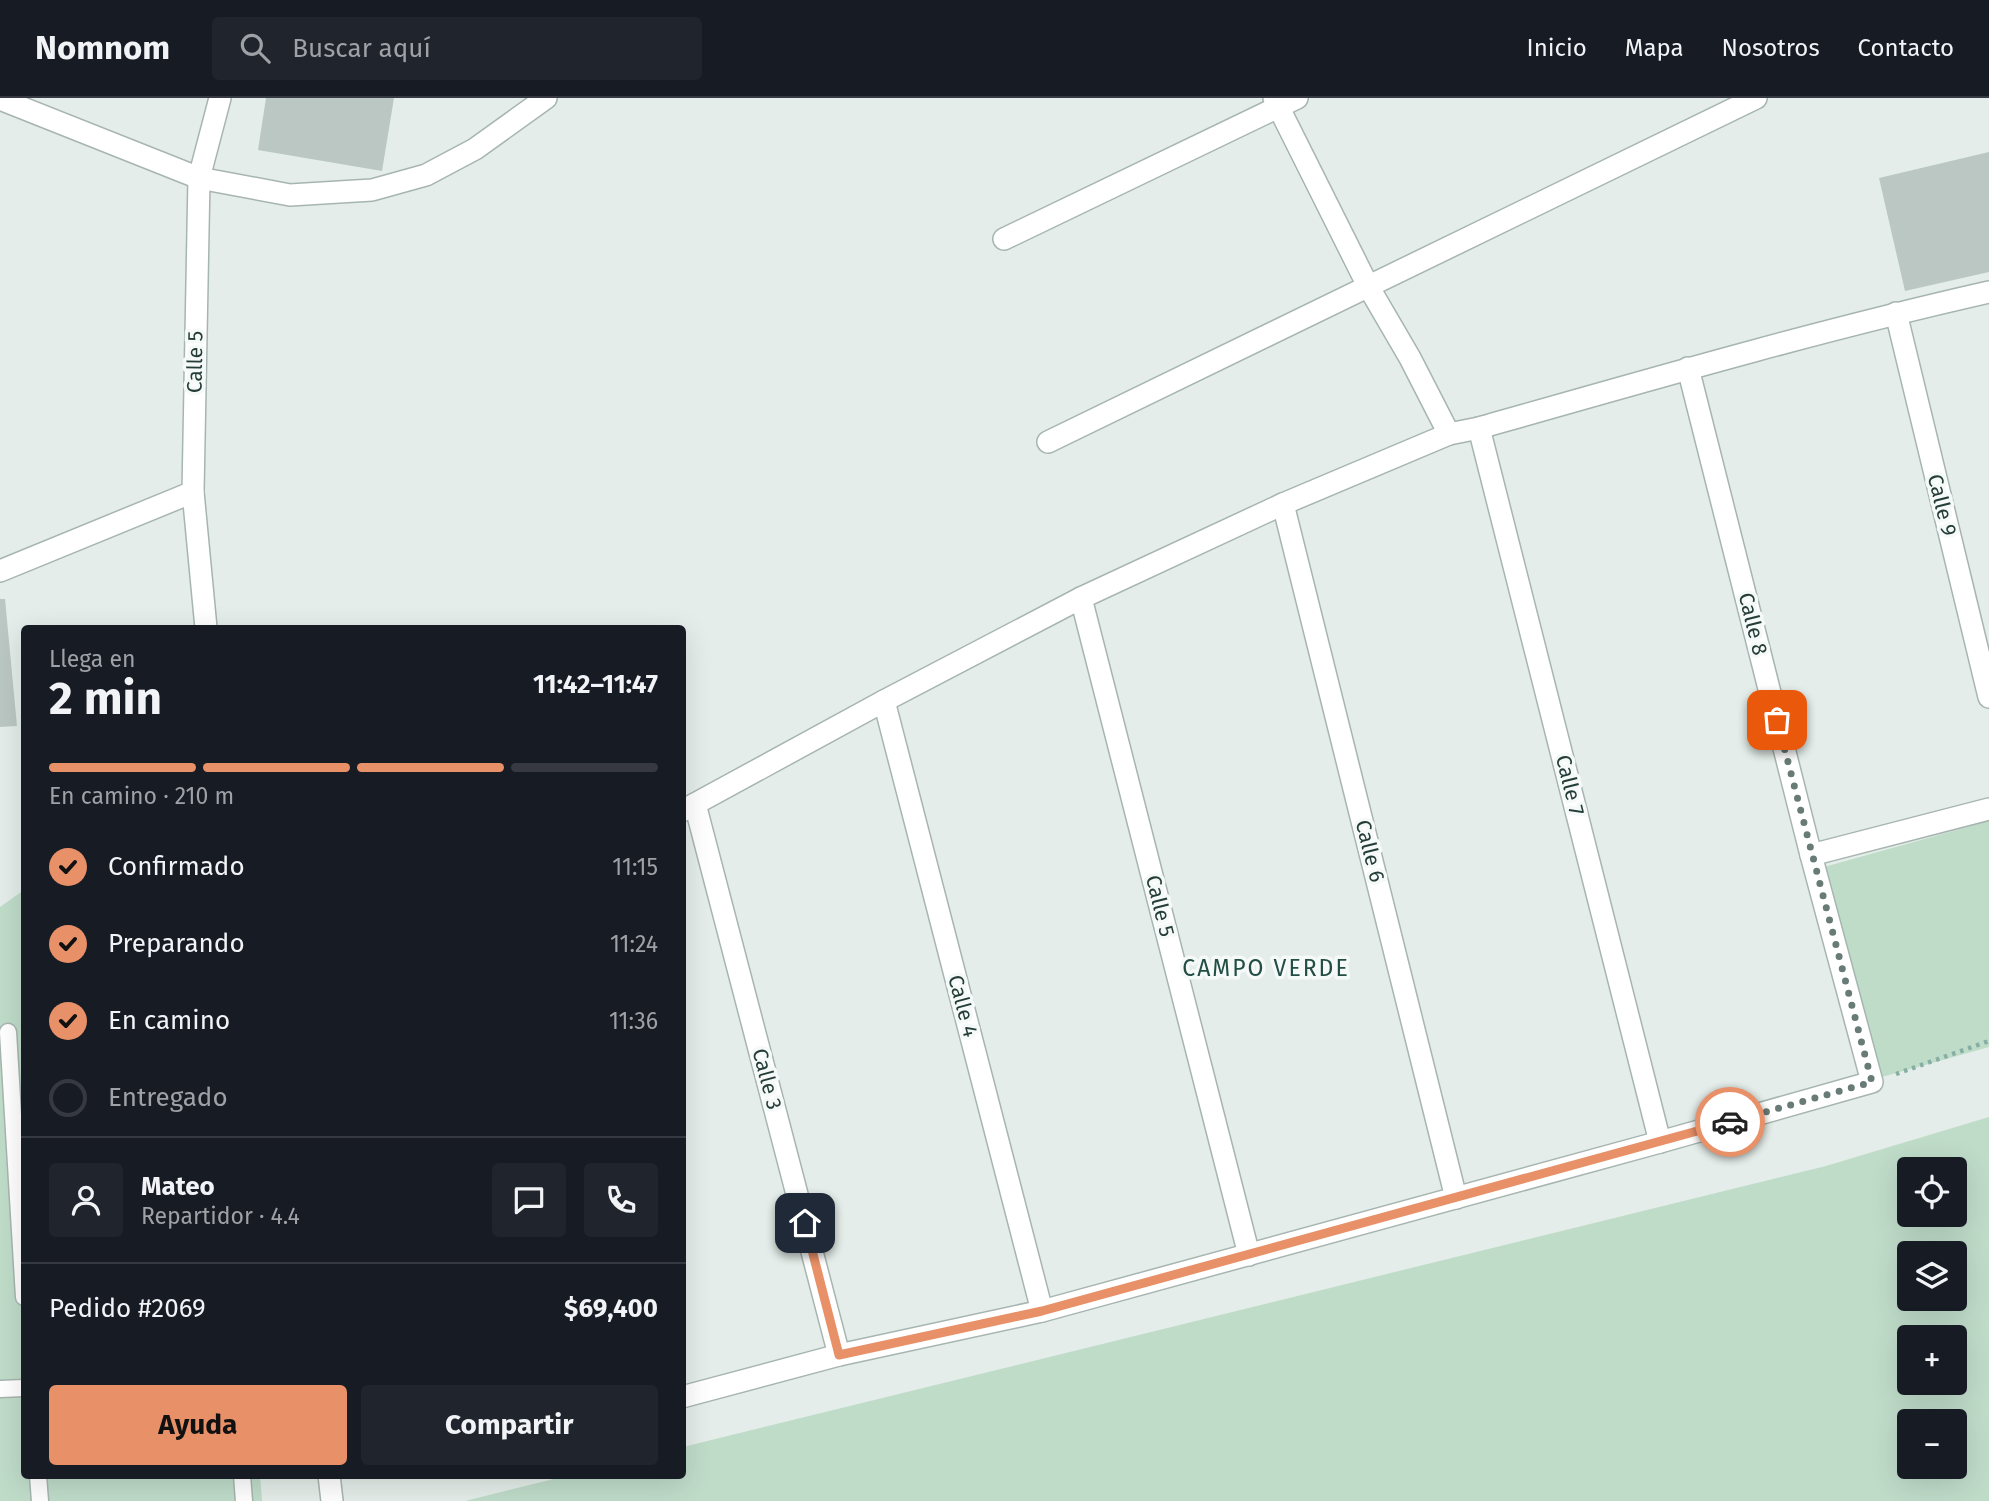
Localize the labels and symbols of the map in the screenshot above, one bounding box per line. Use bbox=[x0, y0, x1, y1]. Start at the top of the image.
street label: Calle 5 bbox=[181, 331, 209, 393]
street label: Calle 9 bbox=[1922, 471, 1962, 539]
street label: Calle 8 bbox=[1733, 590, 1773, 658]
pin bbox=[1747, 690, 1807, 750]
street label: Calle 7 bbox=[1550, 752, 1590, 818]
street label: Calle 6 bbox=[1350, 817, 1390, 885]
street label: Calle 5 bbox=[1140, 873, 1180, 939]
district label: CAMPO VERDE bbox=[1182, 954, 1350, 982]
street label: Calle 4 bbox=[942, 972, 984, 1040]
street label: Calle 3 bbox=[746, 1045, 788, 1113]
courier bbox=[1695, 1087, 1765, 1157]
pin bbox=[775, 1193, 835, 1253]

